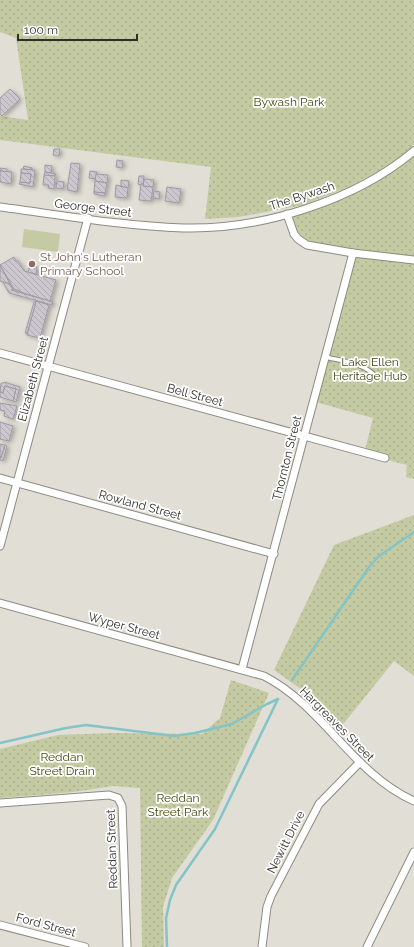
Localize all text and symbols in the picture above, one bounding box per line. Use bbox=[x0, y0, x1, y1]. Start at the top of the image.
scale bar bbox=[18, 16, 137, 42]
text: 100 m bbox=[24, 23, 58, 37]
park label: Bywash Park bbox=[254, 95, 325, 109]
street label: The Bywash bbox=[268, 179, 336, 213]
street label: George Street bbox=[54, 196, 132, 220]
place label: St John's Lutheran Primary School bbox=[40, 250, 142, 278]
marker: St John's Lutheran Primary School bbox=[27, 259, 37, 269]
street label: Elizabeth Street bbox=[15, 335, 51, 423]
park label: Lake Ellen Heritage Hub bbox=[333, 355, 407, 383]
street label: Bell Street bbox=[165, 381, 225, 409]
street label: Thornton Street bbox=[270, 414, 304, 502]
street label: Rowland Street bbox=[97, 487, 183, 523]
street label: Wyper Street bbox=[87, 610, 161, 642]
street label: Hargreaves Street bbox=[297, 684, 377, 764]
park label: Reddan Street Drain bbox=[29, 750, 95, 778]
park label: Reddan Street Park bbox=[148, 791, 209, 819]
street label: Newitt Drive bbox=[264, 808, 308, 876]
street label: Reddan Street bbox=[104, 809, 120, 889]
street label: Ford Street bbox=[14, 910, 78, 940]

